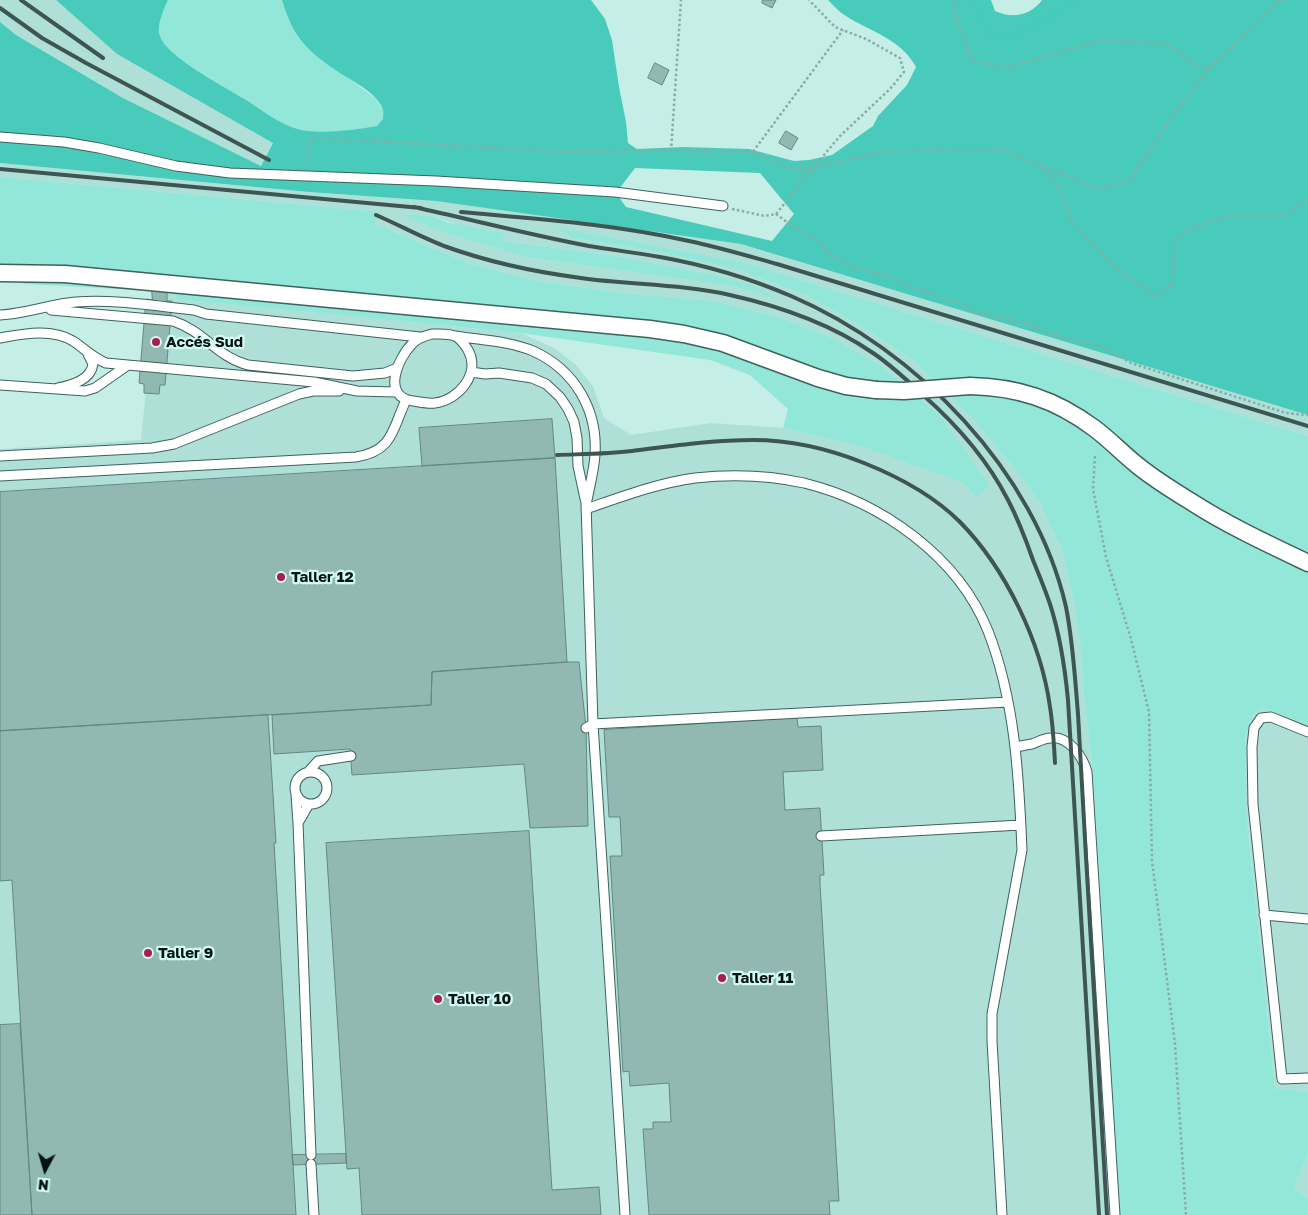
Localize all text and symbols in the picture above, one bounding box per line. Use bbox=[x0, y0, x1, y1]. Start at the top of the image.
place label: Accés Sud bbox=[166, 333, 243, 351]
marker: Accés Sud bbox=[150, 336, 162, 348]
place label: Taller 12 bbox=[291, 568, 354, 586]
marker: Taller 12 bbox=[275, 571, 287, 583]
place label: Taller 9 bbox=[158, 944, 213, 962]
marker: Taller 9 bbox=[142, 947, 154, 959]
place label: Taller 11 bbox=[732, 969, 793, 987]
marker: Taller 11 bbox=[716, 972, 728, 984]
place label: Taller 10 bbox=[448, 990, 511, 1008]
marker: Taller 10 bbox=[432, 993, 444, 1005]
north arrow bbox=[20, 1145, 70, 1195]
text: N bbox=[37, 1176, 50, 1194]

